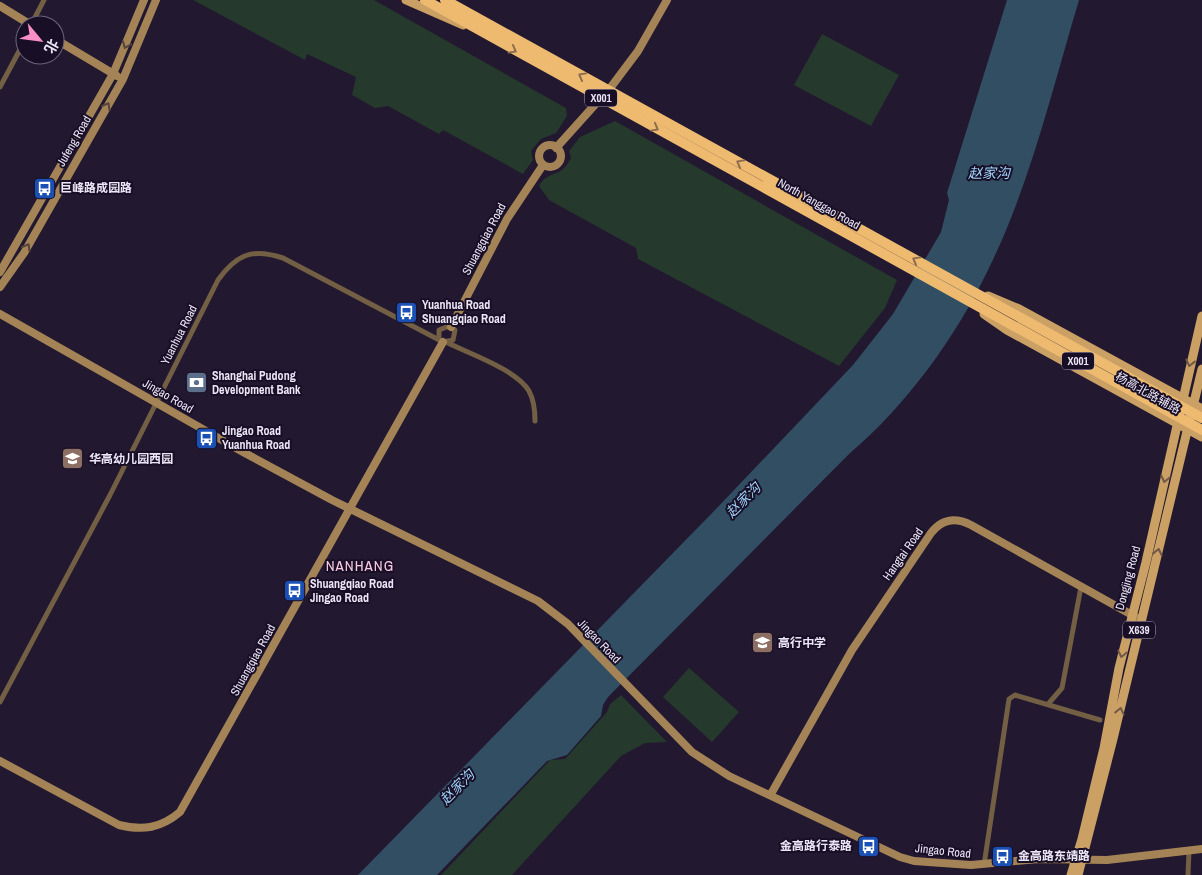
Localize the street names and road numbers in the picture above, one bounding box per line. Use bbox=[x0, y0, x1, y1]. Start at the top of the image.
road number: X001 bbox=[585, 90, 617, 106]
street label: Jufeng Road bbox=[53, 113, 95, 169]
street label: North Yanggao Road bbox=[775, 175, 863, 233]
street label: Shuangqiao Road bbox=[458, 200, 510, 278]
street label: Yuanhua Road bbox=[157, 302, 201, 368]
road number: X001 bbox=[1062, 352, 1094, 370]
street label: 杨高北路辅路 bbox=[1113, 369, 1183, 417]
street label: Jingao Road bbox=[140, 375, 196, 417]
street label: Hangtai Road bbox=[879, 525, 927, 583]
street label: Dongjing Road bbox=[1112, 544, 1144, 612]
street label: Jingao Road bbox=[574, 615, 624, 667]
street label: Shuangqiao Road bbox=[227, 621, 279, 699]
road number: X639 bbox=[1123, 622, 1155, 638]
street label: Jingao Road bbox=[914, 840, 972, 862]

